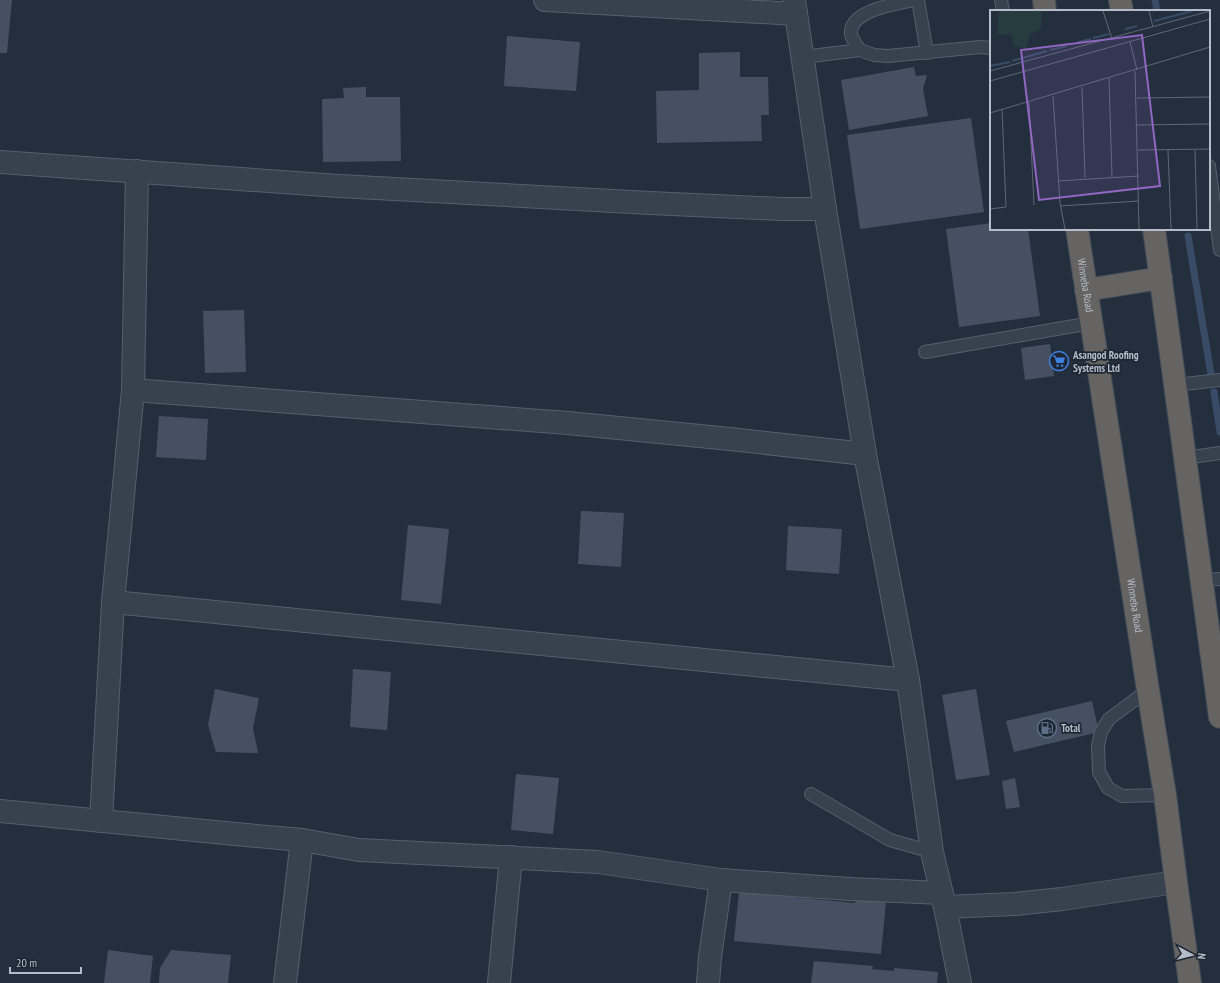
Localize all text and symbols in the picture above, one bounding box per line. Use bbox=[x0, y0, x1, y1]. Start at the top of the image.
inset map bbox=[990, 10, 1210, 230]
street label: Winneba Road bbox=[1075, 257, 1097, 313]
place label: Asangod Roofing Systems Ltd bbox=[1072, 348, 1139, 375]
supermarket icon: Asangod Roofing Systems Ltd bbox=[1048, 350, 1070, 372]
street label: Winneba Road bbox=[1124, 578, 1146, 634]
fuel station icon: Total bbox=[1036, 717, 1058, 739]
place label: Total bbox=[1061, 721, 1081, 735]
north arrow bbox=[1172, 935, 1212, 975]
scale bar bbox=[10, 949, 81, 975]
text: N bbox=[1195, 952, 1209, 960]
text: 20 m bbox=[16, 955, 37, 970]

